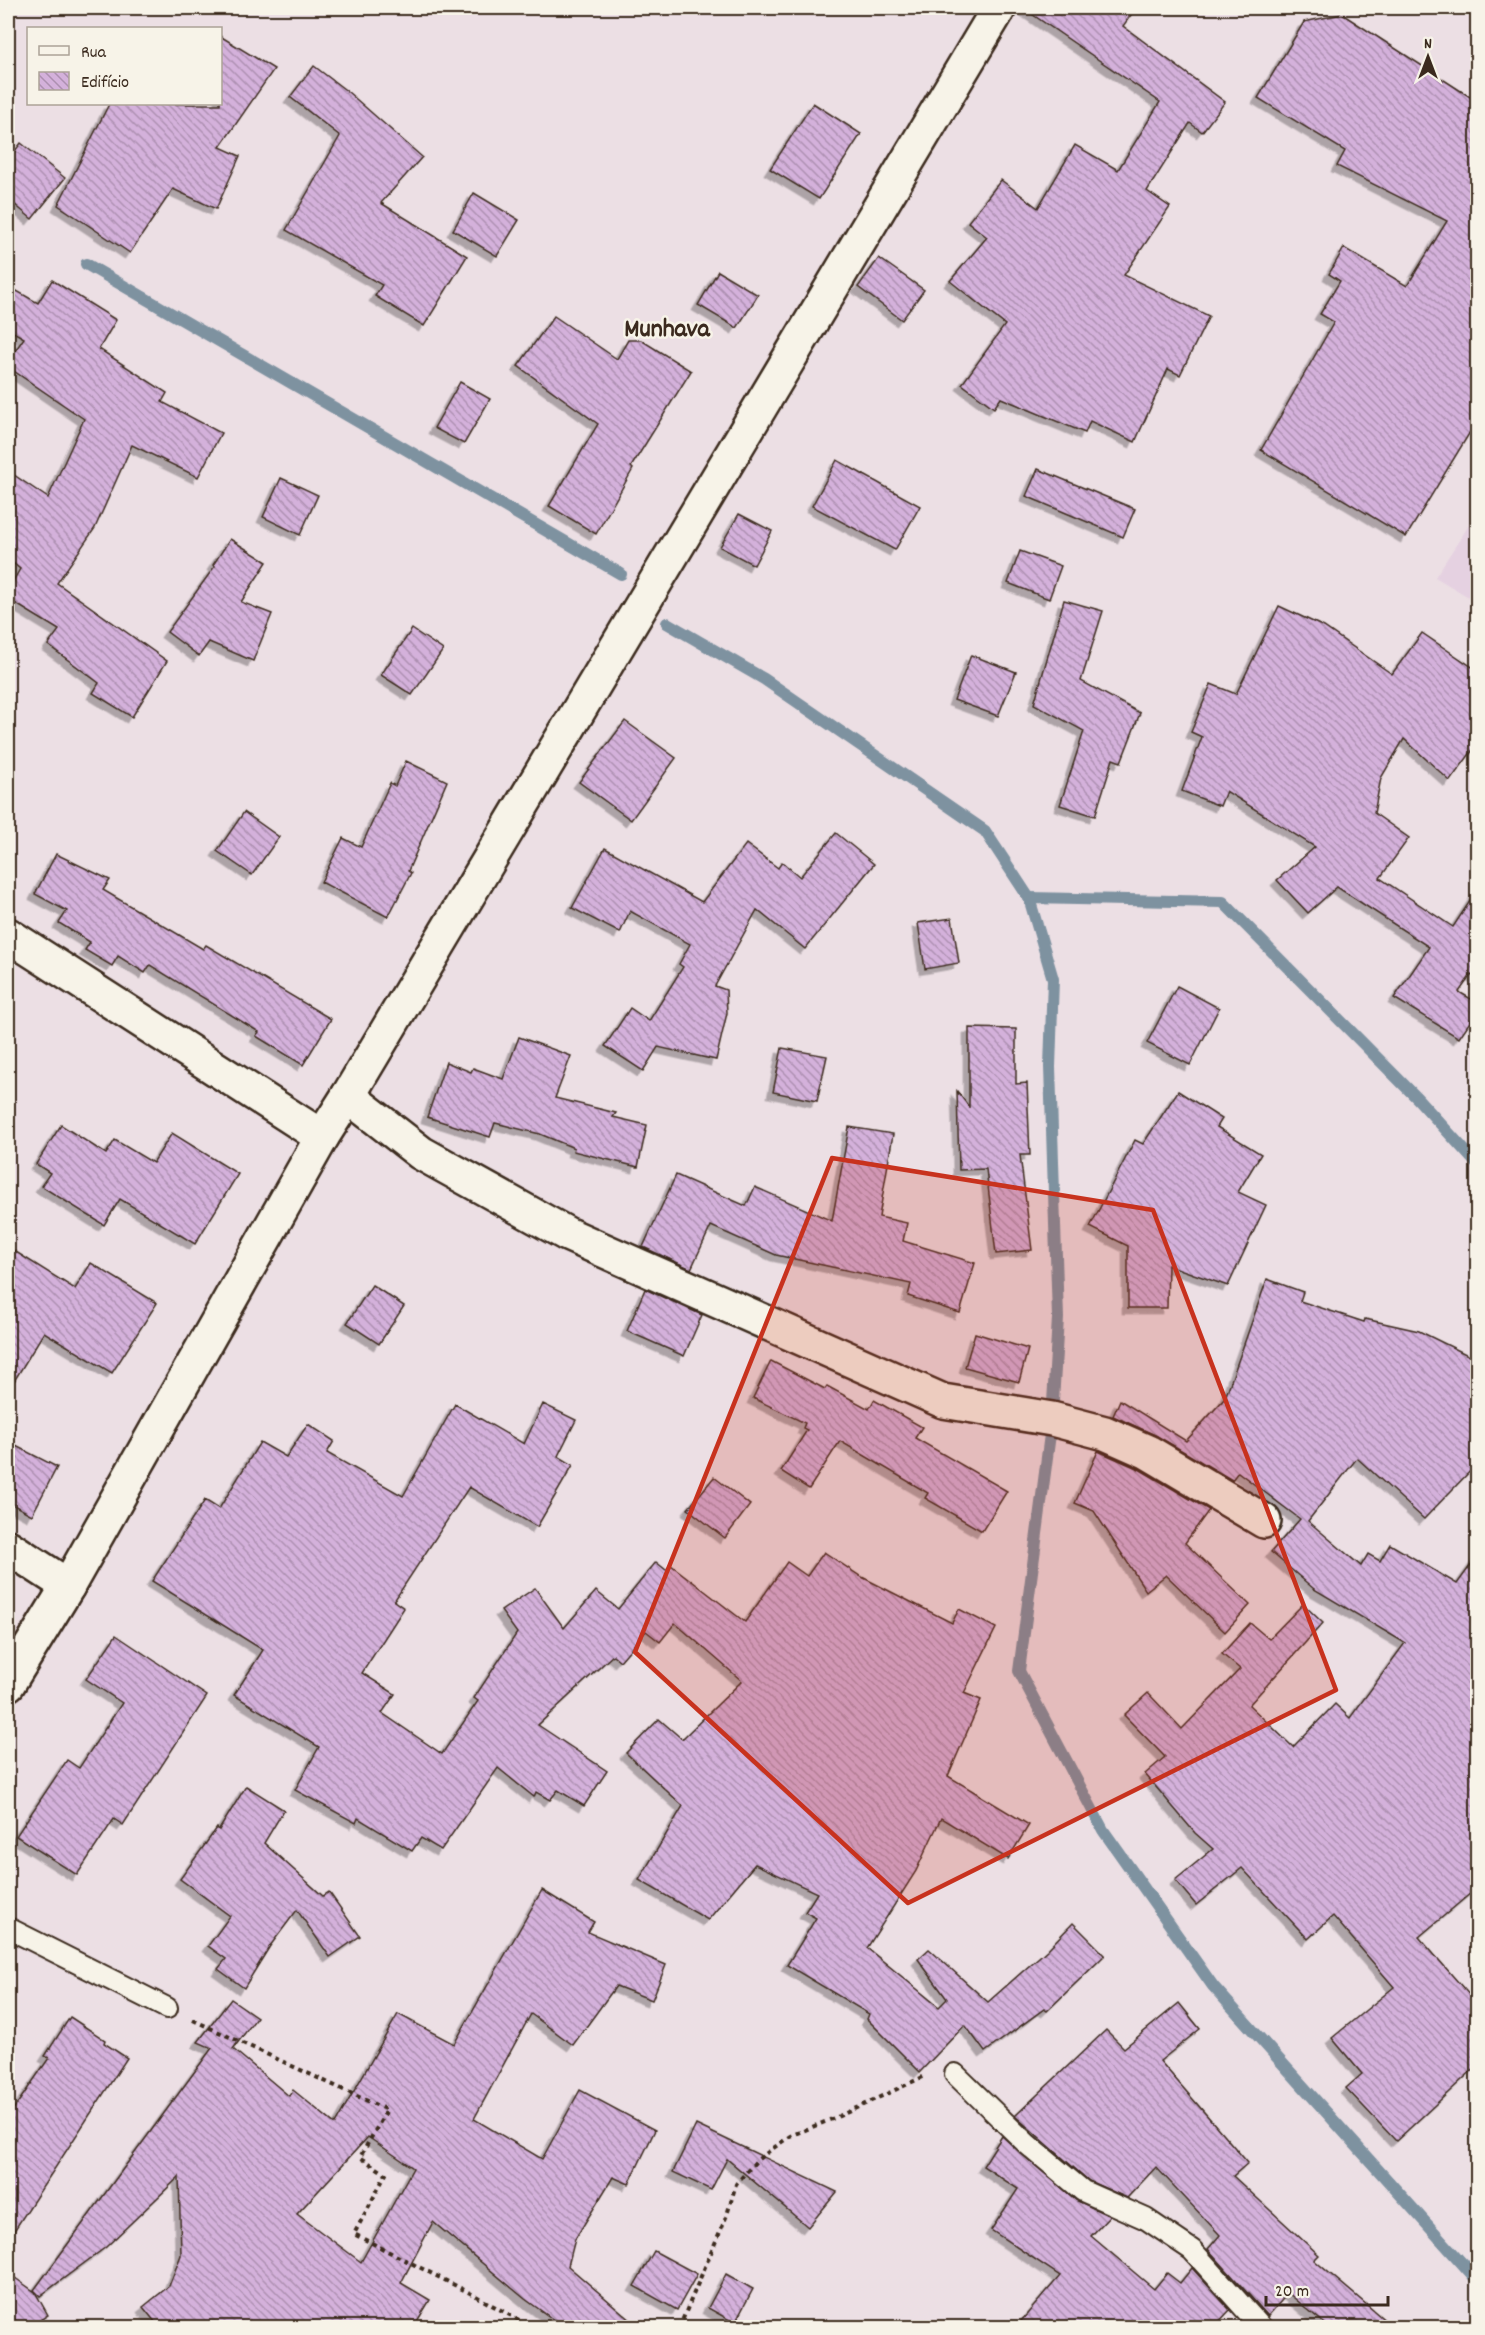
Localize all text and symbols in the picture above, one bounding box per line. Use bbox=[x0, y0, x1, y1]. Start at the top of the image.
legend bbox=[27, 27, 222, 105]
north arrow bbox=[1398, 27, 1458, 87]
text: N bbox=[1424, 33, 1432, 56]
text: Rua bbox=[81, 41, 107, 66]
text: Edifício bbox=[81, 71, 129, 96]
district label: Munhava bbox=[624, 312, 711, 349]
scale bar bbox=[1266, 2269, 1388, 2307]
text: 20 m bbox=[1275, 2280, 1309, 2305]

